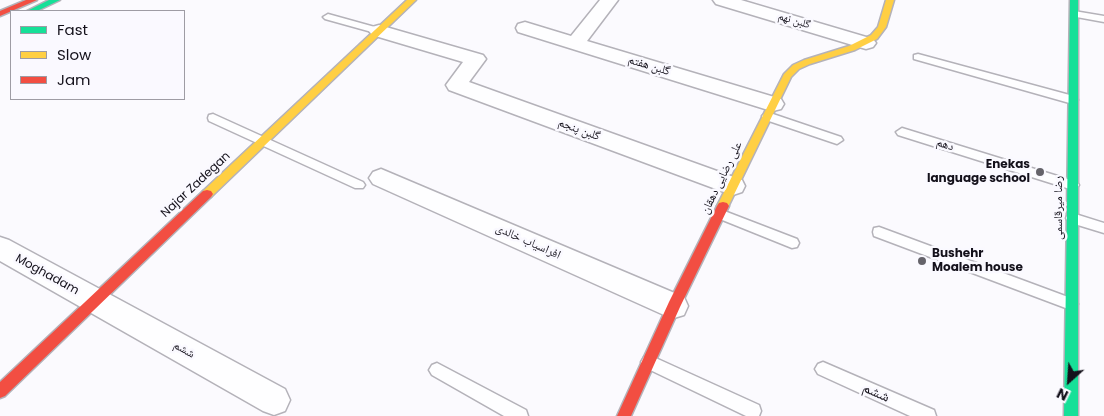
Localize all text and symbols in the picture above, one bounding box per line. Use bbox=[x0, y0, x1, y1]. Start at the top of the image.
legend bbox=[10, 10, 185, 100]
street label: گلبن نهم bbox=[776, 10, 812, 32]
text: Fast bbox=[57, 19, 88, 40]
text: Slow bbox=[57, 44, 91, 65]
street label: گلبن هفتم bbox=[626, 53, 672, 79]
text: Jam bbox=[57, 69, 91, 90]
street label: گلبن پنجم bbox=[556, 116, 602, 144]
street label: دهم bbox=[935, 136, 955, 154]
street label: علی رضایی دهقان bbox=[698, 139, 746, 217]
street label: Najar Zadegan bbox=[158, 149, 234, 221]
place label: Enekas language school bbox=[927, 158, 1030, 186]
marker: Enekas language school bbox=[1034, 166, 1046, 178]
street label: رضا میرقاسمی bbox=[1052, 176, 1066, 240]
street label: افراسیاب خالدی bbox=[493, 221, 563, 263]
place label: Bushehr Moalem house bbox=[932, 247, 1023, 275]
street label: Moghadam bbox=[13, 252, 81, 298]
marker: Bushehr Moalem house bbox=[916, 255, 928, 267]
street label: ششم bbox=[171, 338, 197, 362]
north arrow bbox=[1044, 356, 1094, 406]
street label: ششم bbox=[860, 379, 892, 407]
text: N bbox=[1053, 383, 1072, 406]

